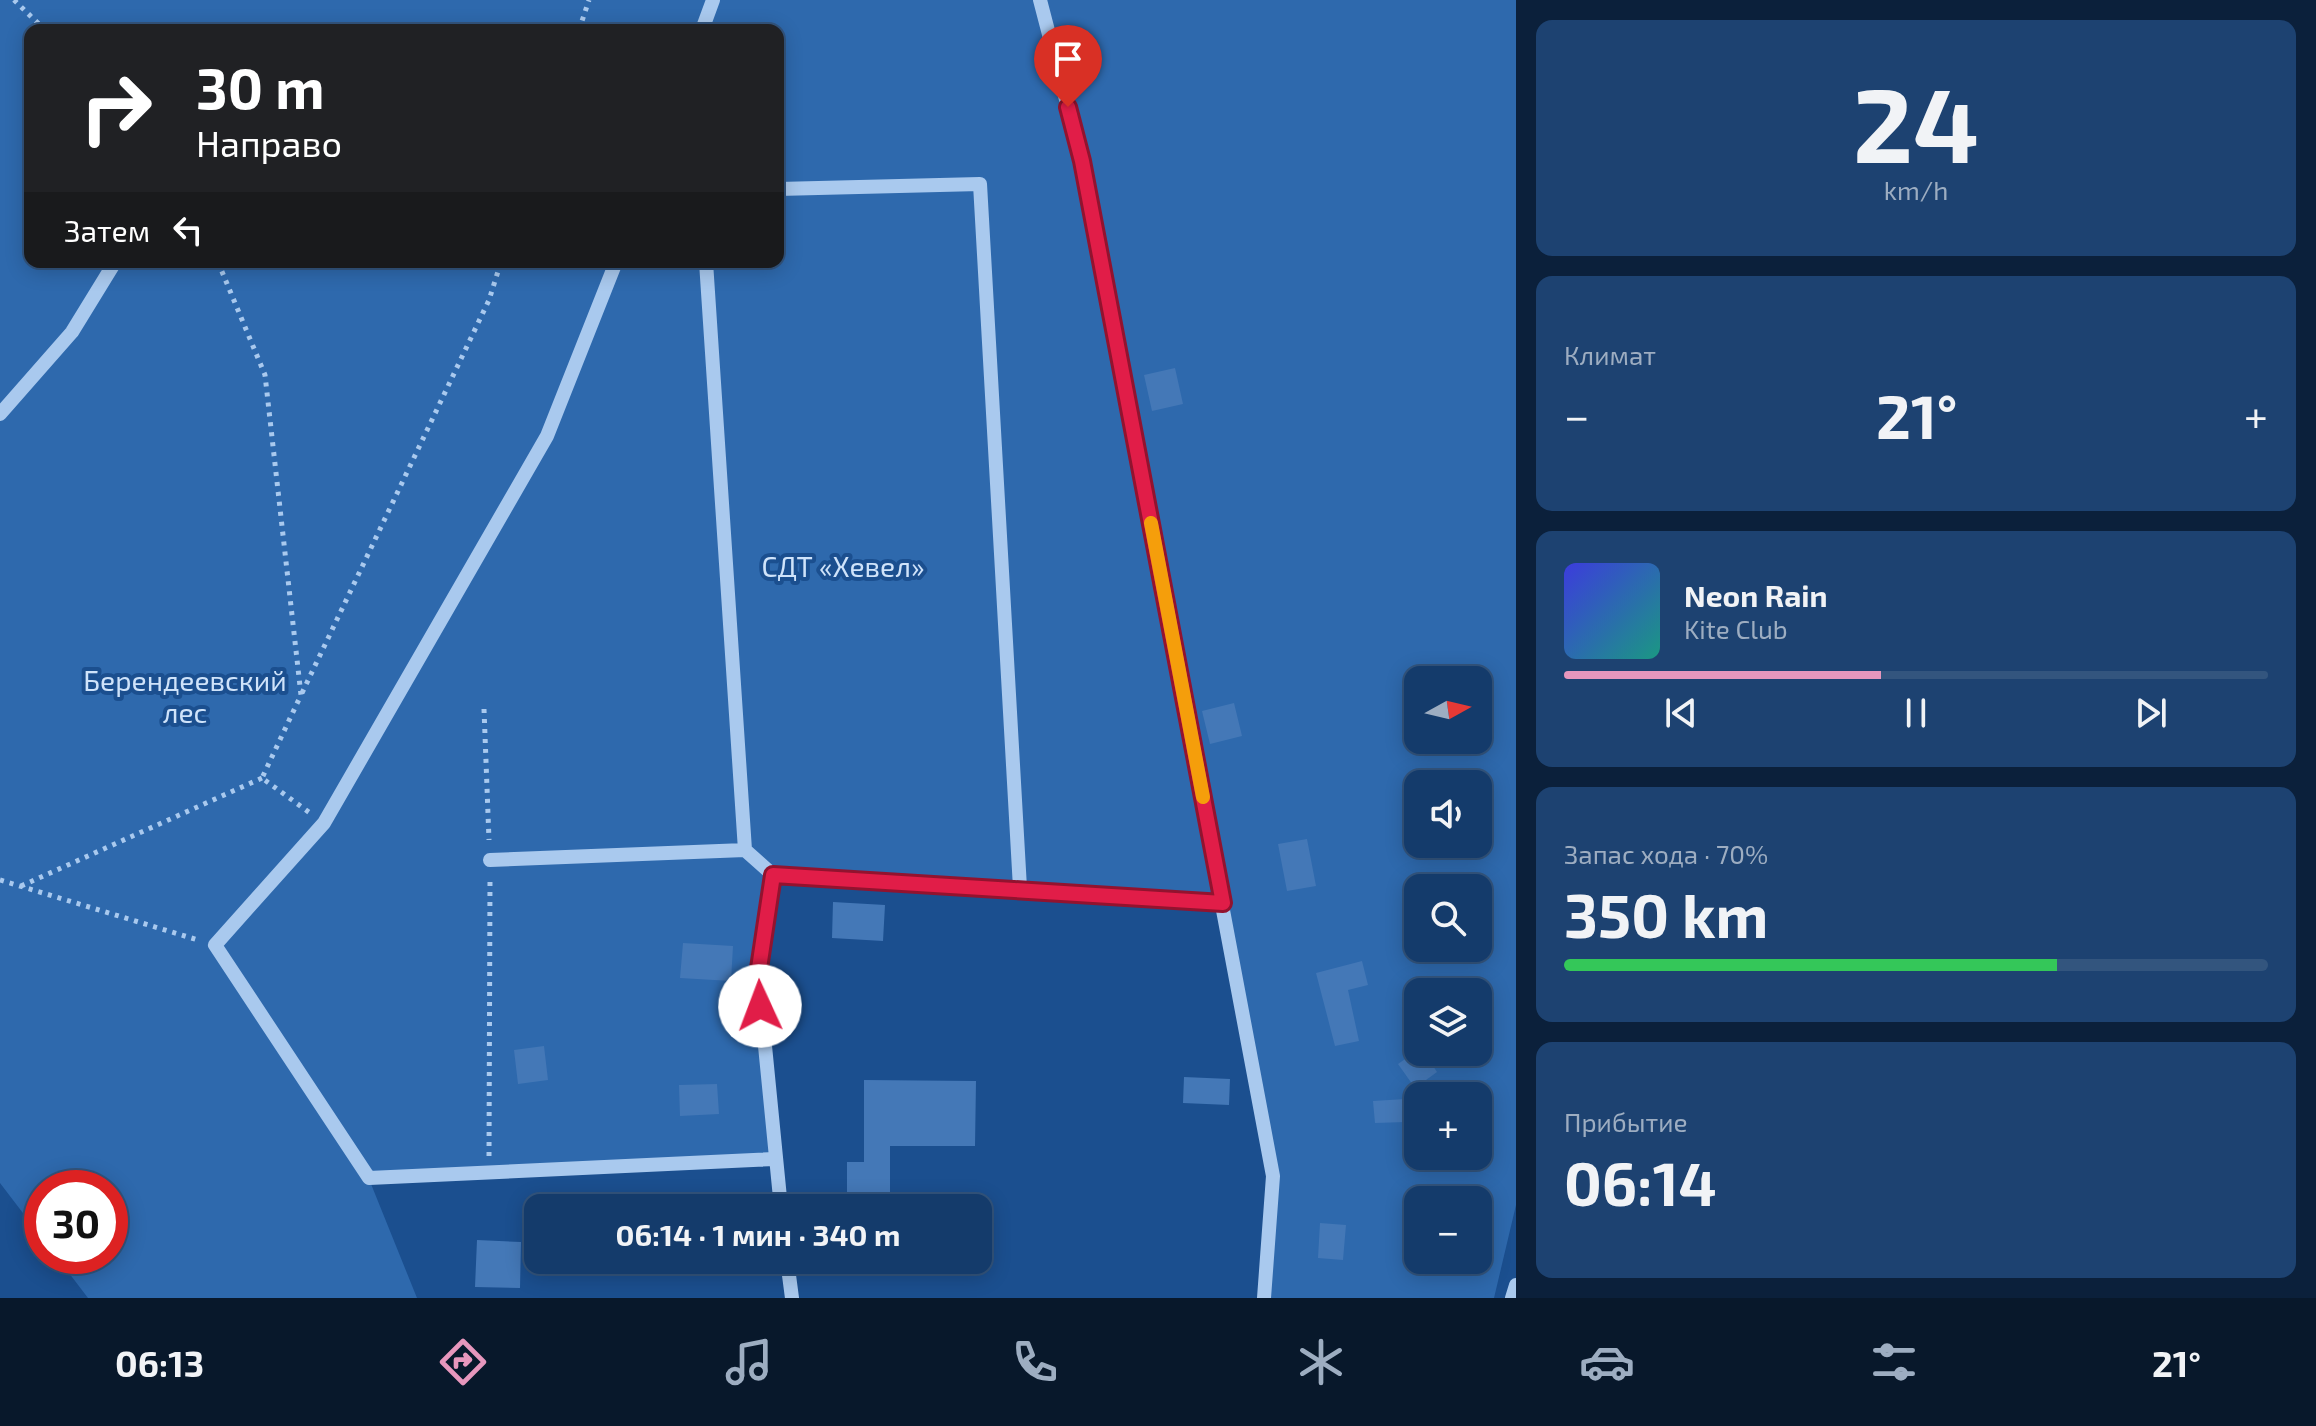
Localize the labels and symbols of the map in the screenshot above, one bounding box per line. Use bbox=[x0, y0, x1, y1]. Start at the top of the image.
pin bbox=[1034, 25, 1102, 107]
park label: СДТ «Хевел» bbox=[761, 549, 925, 583]
park label: Берендеевский лес bbox=[83, 663, 287, 729]
north arrow bbox=[1404, 666, 1492, 754]
position arrow bbox=[718, 964, 802, 1048]
speed limit sign: 30 bbox=[24, 1170, 128, 1274]

